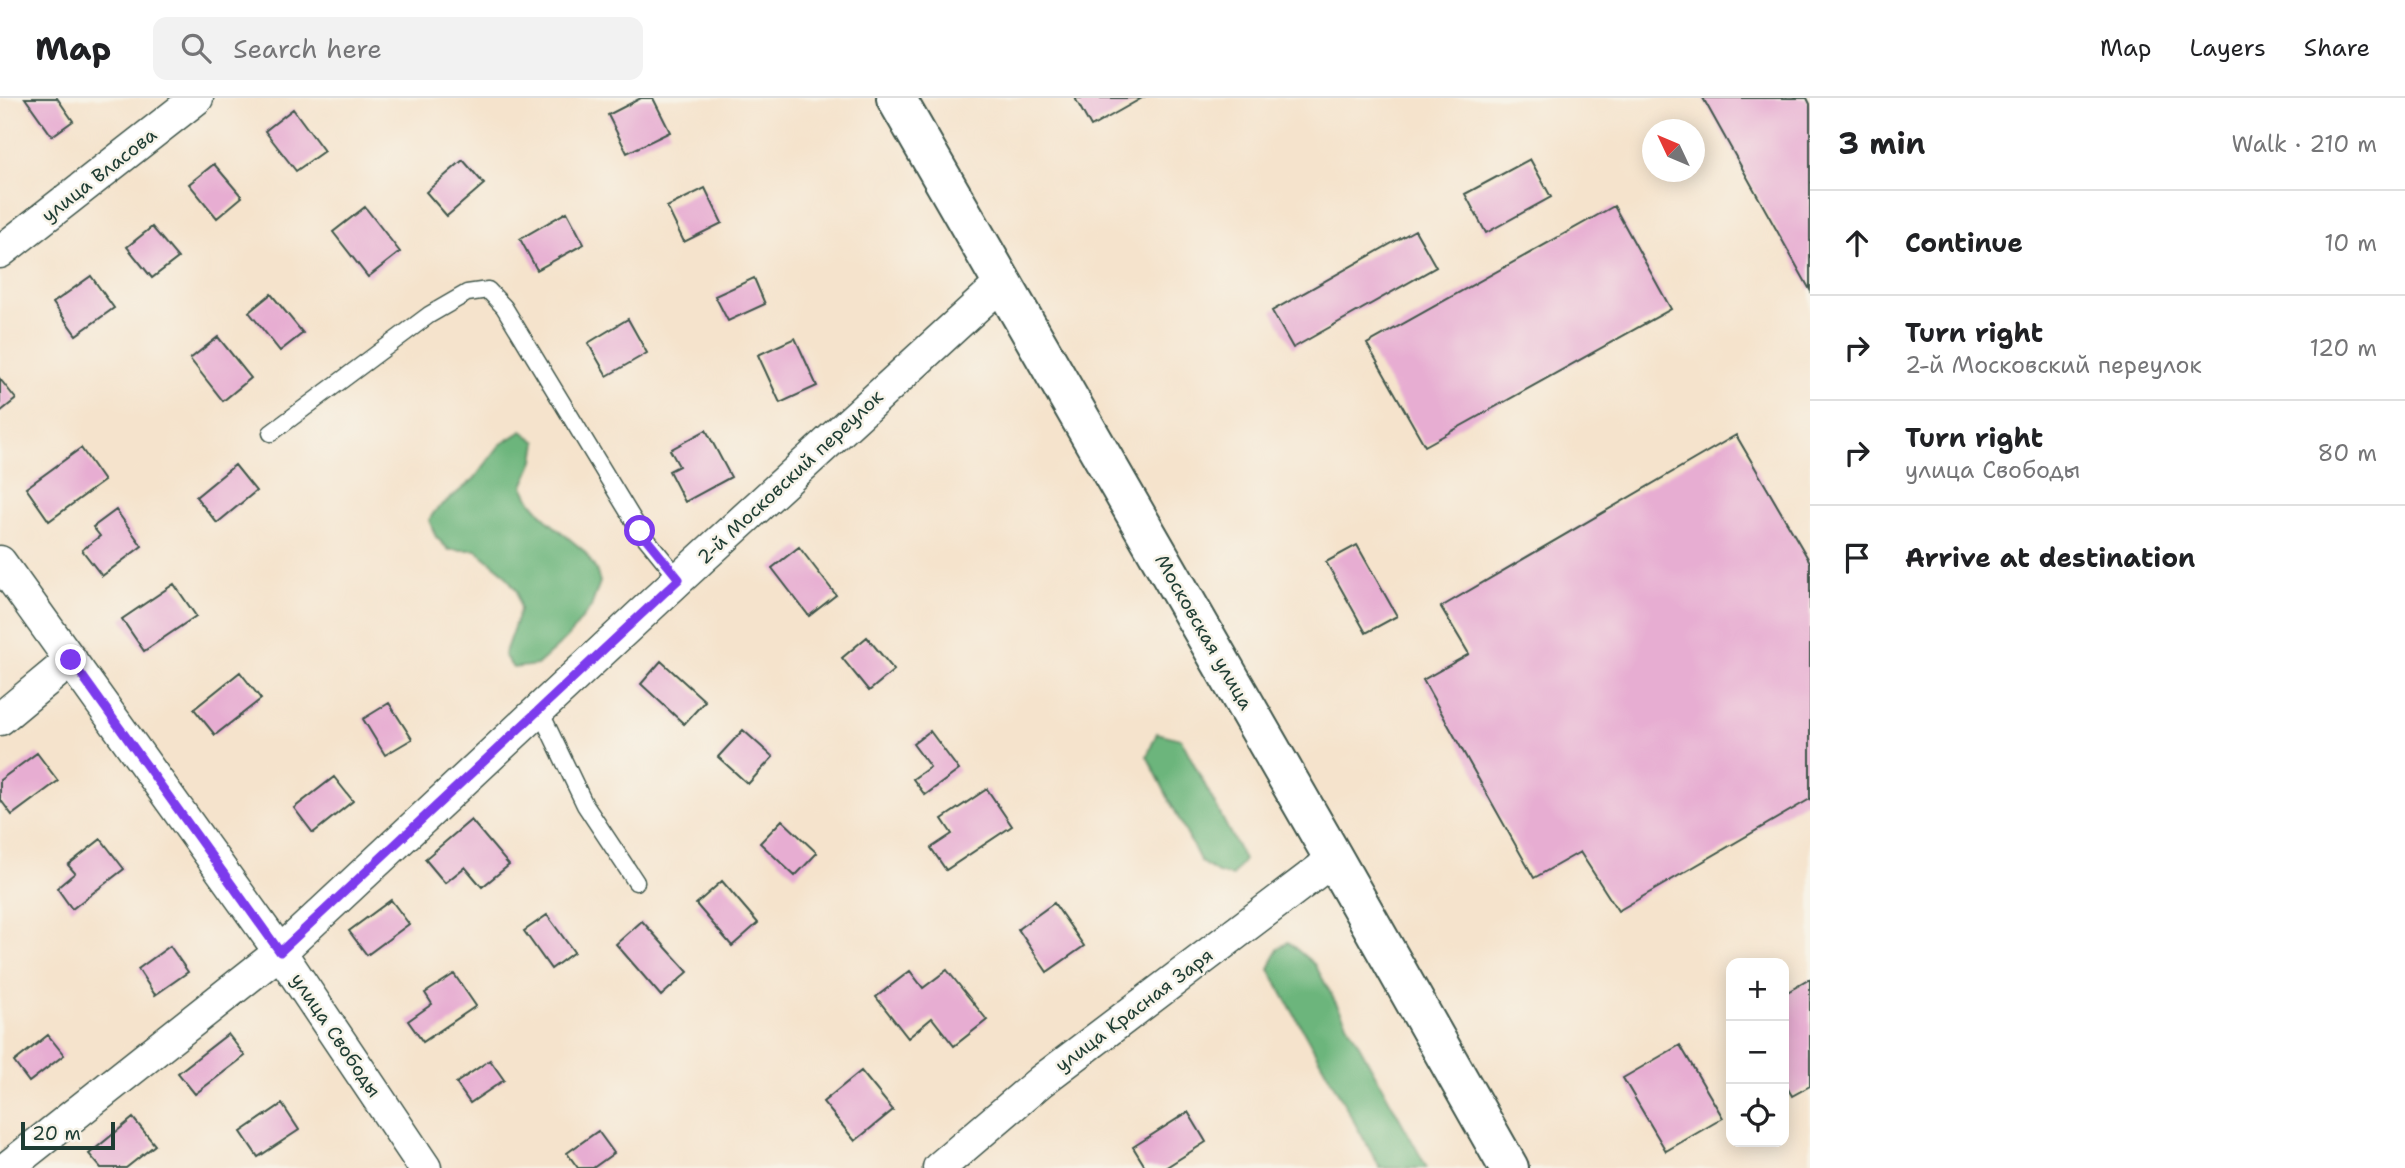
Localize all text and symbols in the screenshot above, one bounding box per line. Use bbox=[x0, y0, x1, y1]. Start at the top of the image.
search box bbox=[153, 17, 643, 80]
text: Map bbox=[35, 26, 111, 71]
icon: search bbox=[177, 29, 215, 67]
text: Search here bbox=[233, 31, 382, 66]
text: Map bbox=[2100, 32, 2151, 64]
text: Layers bbox=[2189, 32, 2266, 64]
text: Share bbox=[2304, 32, 2370, 64]
north arrow bbox=[1642, 119, 1705, 182]
street label: улица Власова bbox=[36, 122, 162, 228]
text: 3 min bbox=[1838, 123, 1925, 164]
text: Walk · 210 m bbox=[2232, 129, 2377, 159]
icon: ahead bbox=[1838, 224, 1876, 262]
text: Continue bbox=[1905, 225, 2023, 260]
text: 10 m bbox=[2324, 228, 2377, 258]
text: Turn right bbox=[1905, 315, 2043, 350]
icon: right bbox=[1838, 329, 1876, 367]
text: 120 m bbox=[2309, 333, 2377, 363]
text: 2-й Московский переулок bbox=[1905, 350, 2202, 380]
street label: 2-й Московский переулок bbox=[692, 384, 888, 570]
text: Turn right bbox=[1905, 420, 2043, 455]
icon: right bbox=[1838, 434, 1876, 472]
text: 80 m bbox=[2318, 438, 2377, 468]
text: улица Свободы bbox=[1905, 455, 2080, 485]
route start bbox=[624, 515, 655, 546]
icon: arrive bbox=[1838, 539, 1876, 577]
text: Arrive at destination bbox=[1905, 540, 2195, 575]
street label: Московская улица bbox=[1149, 550, 1259, 714]
route end bbox=[55, 644, 86, 675]
street label: улица Красная Заря bbox=[1050, 942, 1218, 1078]
map controls bbox=[1726, 958, 1789, 1147]
button: + bbox=[1726, 958, 1789, 1021]
street label: улица Свободы bbox=[285, 968, 387, 1102]
button: − bbox=[1726, 1021, 1789, 1084]
button: locate bbox=[1726, 1084, 1789, 1147]
scale bar bbox=[21, 1119, 116, 1151]
text: 20 m bbox=[32, 1121, 81, 1146]

